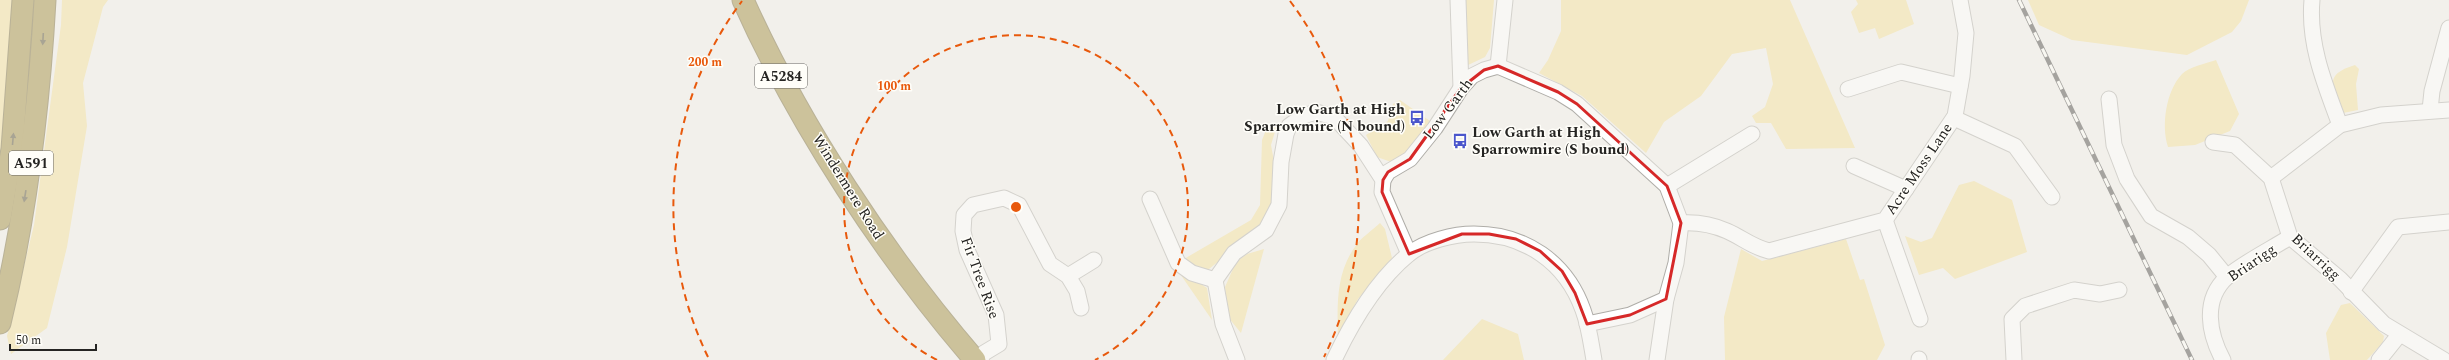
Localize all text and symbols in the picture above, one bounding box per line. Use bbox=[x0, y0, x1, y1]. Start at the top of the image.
one-way arrow bbox=[39, 33, 46, 45]
text: 200 m bbox=[688, 53, 722, 72]
road number: A5284 bbox=[755, 64, 807, 88]
street label: Low Garth bbox=[1417, 73, 1479, 144]
text: 100 m bbox=[877, 77, 911, 96]
place label: Low Garth at High Sparrowmire (N bound) bbox=[1244, 98, 1405, 138]
bus stop icon: Low Garth at High Sparrowmire (N bound) bbox=[1408, 109, 1426, 127]
street label: Acre Moss Lane bbox=[1880, 118, 1958, 220]
place label: Low Garth at High Sparrowmire (S bound) bbox=[1472, 121, 1629, 161]
street label: Windermere Road bbox=[806, 130, 890, 244]
bus stop icon: Low Garth at High Sparrowmire (S bound) bbox=[1451, 132, 1469, 150]
one-way arrow bbox=[9, 133, 16, 145]
road number: A591 bbox=[9, 151, 53, 175]
one-way arrow bbox=[22, 190, 28, 202]
centre of rings bbox=[1009, 200, 1023, 214]
street label: Briarrigg bbox=[2286, 228, 2346, 286]
street label: Fir Tree Rise bbox=[955, 234, 1005, 322]
street label: Briarigg bbox=[2223, 238, 2281, 288]
scale bar bbox=[10, 326, 96, 352]
text: 50 m bbox=[16, 331, 41, 350]

